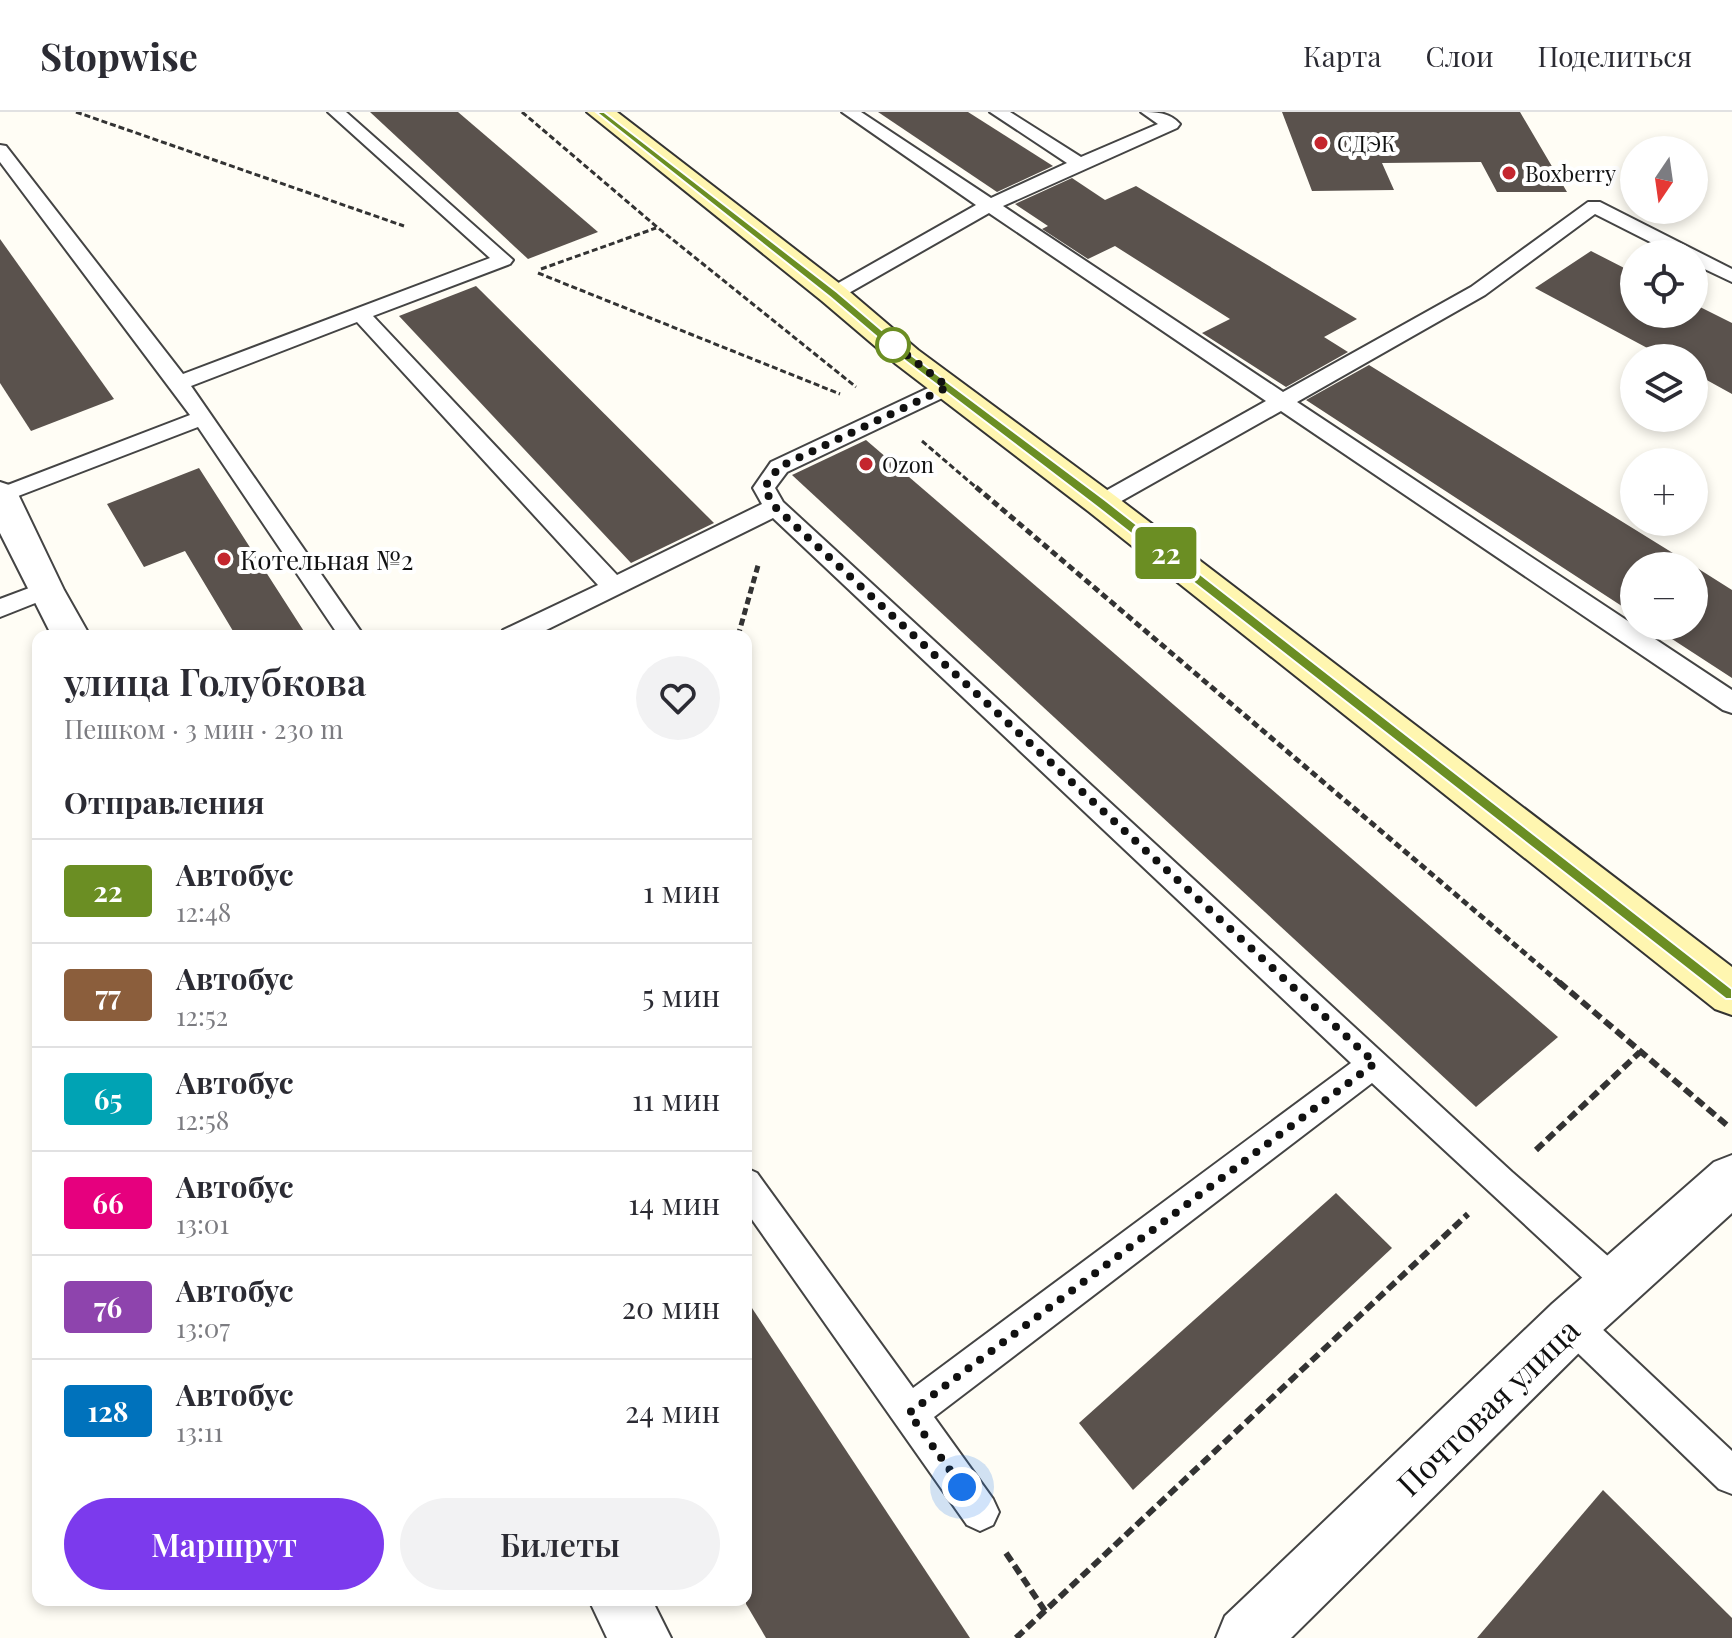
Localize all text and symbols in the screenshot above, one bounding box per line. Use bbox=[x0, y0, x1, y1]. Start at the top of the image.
text: Stopwise bbox=[40, 30, 198, 81]
text: Карта bbox=[1303, 37, 1382, 74]
text: Слои bbox=[1426, 37, 1493, 74]
text: Поделиться bbox=[1537, 37, 1692, 74]
place label: СДЭК bbox=[1337, 128, 1396, 158]
marker: СДЭК bbox=[1312, 134, 1330, 152]
north arrow bbox=[1620, 136, 1708, 224]
map controls bbox=[1620, 136, 1708, 640]
place label: Boxberry bbox=[1525, 158, 1616, 188]
marker: Boxberry bbox=[1500, 164, 1518, 182]
button: locate bbox=[1620, 240, 1708, 328]
unlabelled marker bbox=[876, 328, 910, 362]
button: layers bbox=[1620, 344, 1708, 432]
button: + bbox=[1620, 448, 1708, 536]
place label: Ozon bbox=[882, 449, 934, 479]
marker: Ozon bbox=[857, 455, 875, 473]
line badge: 22 bbox=[1130, 527, 1202, 579]
text: 22 bbox=[1151, 534, 1181, 571]
place label: Котельная №2 bbox=[240, 542, 413, 577]
marker: Котельная №2 bbox=[215, 550, 233, 568]
button: − bbox=[1620, 552, 1708, 640]
text: улица Голубкова bbox=[64, 655, 366, 706]
button: heart bbox=[636, 656, 720, 740]
text: Пешком · 3 мин · 230 m bbox=[64, 711, 343, 746]
text: Отправления bbox=[64, 782, 264, 822]
text: Автобус bbox=[176, 854, 294, 894]
text: 1 мин bbox=[643, 871, 720, 911]
text: 22 bbox=[93, 872, 123, 909]
text: 12:48 bbox=[176, 894, 231, 929]
text: Автобус bbox=[176, 958, 294, 998]
text: 5 мин bbox=[642, 975, 720, 1015]
text: 77 bbox=[95, 976, 121, 1013]
text: 12:52 bbox=[176, 998, 228, 1033]
text: Автобус bbox=[176, 1062, 294, 1102]
text: 11 мин bbox=[632, 1079, 720, 1119]
text: 65 bbox=[94, 1080, 122, 1117]
text: 12:58 bbox=[176, 1102, 229, 1137]
text: Автобус bbox=[176, 1166, 294, 1206]
text: 14 мин bbox=[628, 1183, 720, 1223]
text: 66 bbox=[92, 1184, 124, 1221]
text: 13:01 bbox=[176, 1206, 229, 1241]
text: Автобус bbox=[176, 1270, 294, 1310]
text: 20 мин bbox=[622, 1287, 720, 1327]
text: 76 bbox=[94, 1288, 122, 1325]
street label: Почтовая улица bbox=[1386, 1308, 1588, 1504]
text: 13:07 bbox=[176, 1310, 230, 1345]
text: Автобус bbox=[176, 1374, 294, 1414]
text: 24 мин bbox=[625, 1391, 720, 1431]
text: 128 bbox=[87, 1392, 129, 1429]
text: 13:11 bbox=[176, 1414, 223, 1449]
your location bbox=[942, 1467, 982, 1507]
button: Маршрут bbox=[64, 1498, 384, 1590]
button: Билеты bbox=[400, 1498, 720, 1590]

